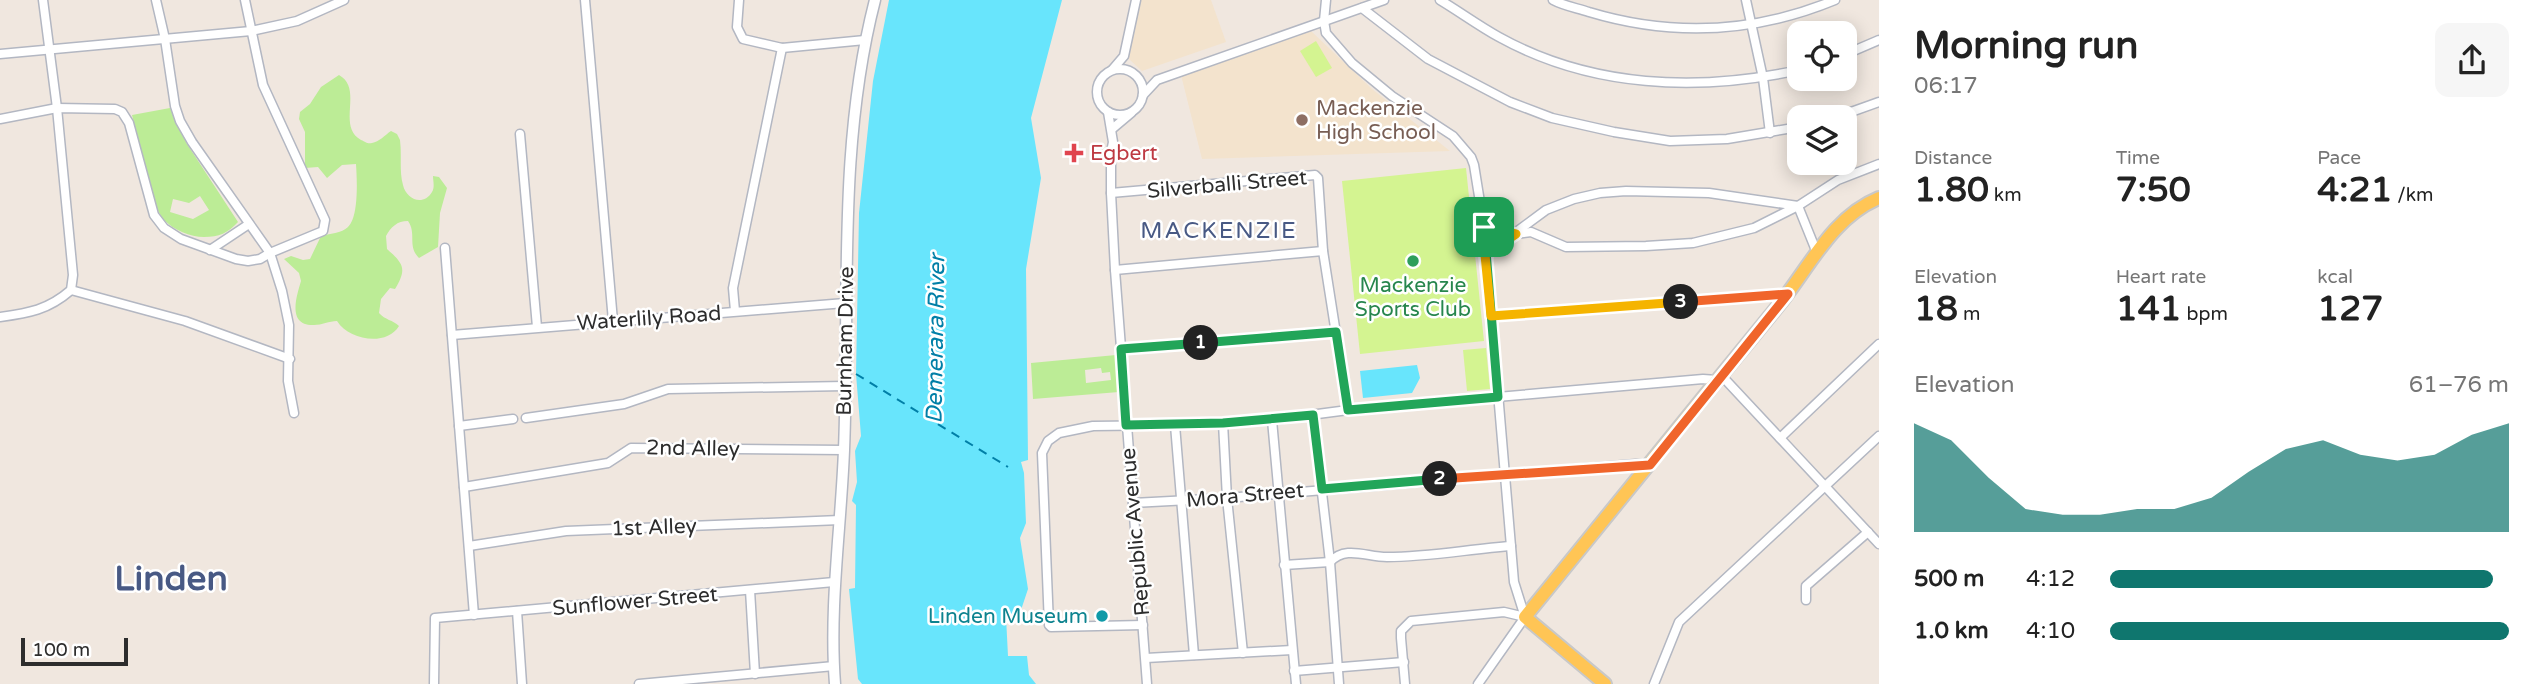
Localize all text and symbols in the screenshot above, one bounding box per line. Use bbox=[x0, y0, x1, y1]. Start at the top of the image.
map controls bbox=[1787, 21, 1857, 175]
button: locate bbox=[1787, 21, 1857, 91]
text: Morning run bbox=[1914, 23, 2138, 69]
button: share bbox=[2435, 23, 2509, 97]
text: 06:17 bbox=[1914, 72, 1978, 100]
place label: Mackenzie High School bbox=[1316, 96, 1436, 145]
button: layers bbox=[1787, 105, 1857, 175]
marker: Mackenzie High School bbox=[1294, 112, 1310, 128]
place label: Egbert bbox=[1090, 141, 1158, 166]
marker: Egbert bbox=[1064, 143, 1084, 163]
text: Distance bbox=[1914, 147, 1992, 169]
text: Time bbox=[2116, 147, 2160, 169]
text: Pace bbox=[2317, 147, 2361, 169]
street label: Silverballi Street bbox=[1146, 165, 1308, 204]
text: 1.80 bbox=[1914, 169, 1989, 211]
text: 7:50 bbox=[2116, 169, 2191, 211]
text: 4:21 bbox=[2317, 169, 2392, 211]
text: km bbox=[1989, 184, 2022, 206]
text: /km bbox=[2392, 184, 2434, 206]
pin bbox=[1454, 197, 1514, 257]
icon: arrive bbox=[1465, 208, 1503, 246]
district label: MACKENZIE bbox=[1140, 217, 1298, 245]
water label: Demerara River bbox=[921, 251, 952, 424]
marker: Mackenzie Sports Club bbox=[1405, 253, 1421, 269]
street label: Burnham Drive bbox=[832, 266, 859, 416]
text: Elevation bbox=[1914, 266, 1997, 288]
text: Heart rate bbox=[2116, 266, 2206, 288]
text: kcal bbox=[2317, 266, 2353, 288]
place label: Mackenzie Sports Club bbox=[1355, 273, 1471, 322]
pin: 3 bbox=[1664, 284, 1698, 320]
text: 18 bbox=[1914, 288, 1958, 330]
text: 141 bbox=[2116, 288, 2182, 330]
text: 127 bbox=[2317, 288, 2383, 330]
text: 3 bbox=[1675, 290, 1686, 312]
street label: Waterlily Road bbox=[576, 301, 722, 336]
text: m bbox=[1958, 303, 1980, 325]
text: bpm bbox=[2182, 303, 2228, 325]
pin: 1 bbox=[1184, 326, 1218, 360]
text: 1 bbox=[1195, 331, 1206, 353]
text: Elevation bbox=[1914, 371, 2015, 399]
text: 61–76 m bbox=[2409, 371, 2509, 399]
street label: 2nd Alley bbox=[646, 435, 740, 462]
street label: Republic Avenue bbox=[1116, 447, 1155, 617]
pin: 2 bbox=[1422, 462, 1458, 496]
text: 2 bbox=[1434, 467, 1445, 489]
street label: Mora Street bbox=[1185, 478, 1305, 513]
street label: 1st Alley bbox=[611, 514, 697, 541]
district label: Linden bbox=[114, 558, 228, 600]
text: 500 m bbox=[1914, 565, 1984, 593]
text: 4:12 bbox=[2026, 565, 2075, 593]
street label: Sunflower Street bbox=[551, 582, 719, 621]
place label: Linden Museum bbox=[928, 604, 1088, 629]
marker: Linden Museum bbox=[1094, 608, 1110, 624]
text: 1.0 km bbox=[1914, 617, 1989, 645]
text: 4:10 bbox=[2026, 617, 2075, 645]
scale bar bbox=[21, 635, 128, 667]
text: 100 m bbox=[32, 639, 90, 661]

